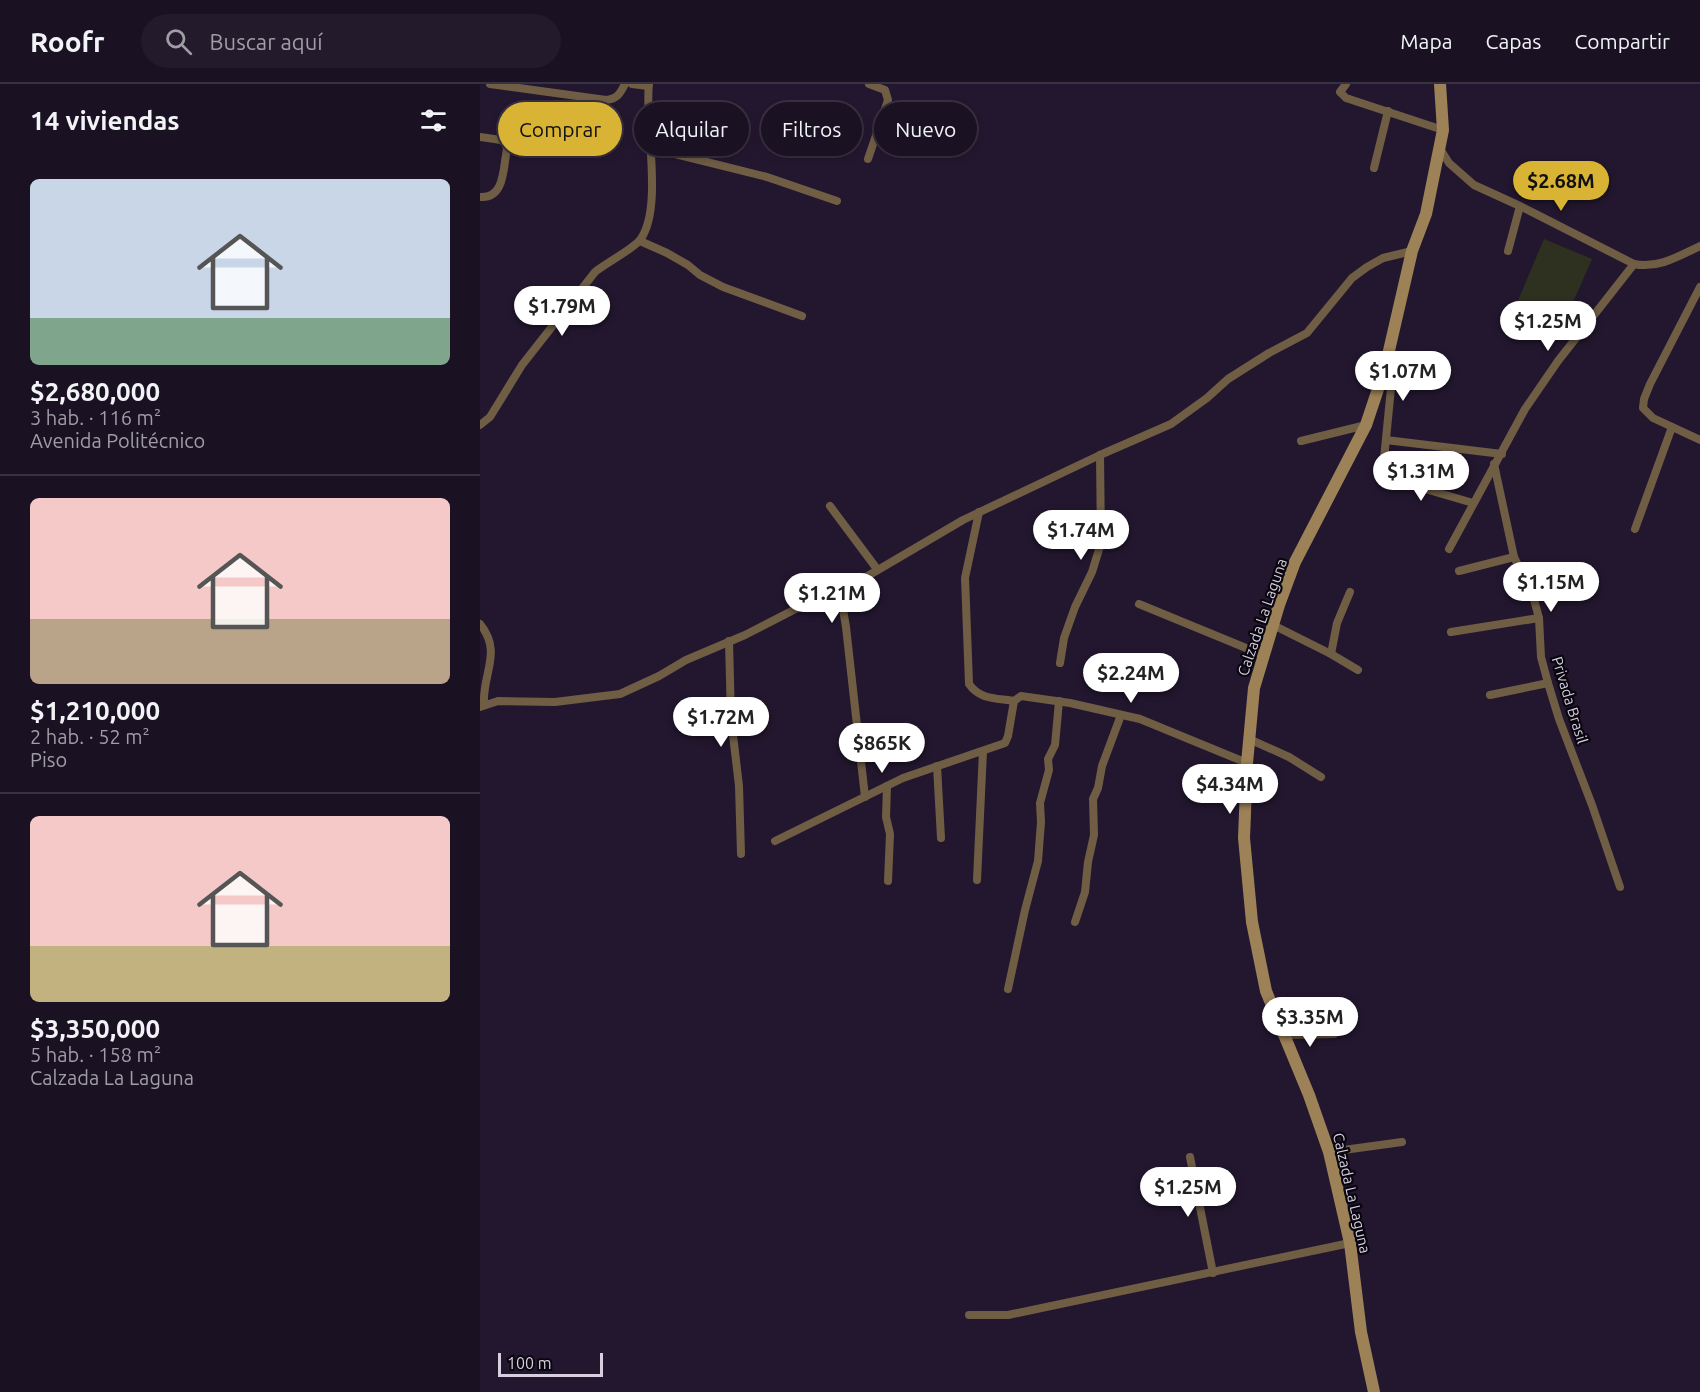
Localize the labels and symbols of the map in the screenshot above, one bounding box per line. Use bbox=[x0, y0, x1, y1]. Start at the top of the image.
pin: $2.68M bbox=[1512, 161, 1610, 212]
pin: $1.79M bbox=[513, 286, 611, 337]
pin: $1.25M bbox=[1499, 301, 1597, 352]
pin: $1.07M bbox=[1354, 351, 1452, 402]
pin: $1.31M bbox=[1372, 451, 1470, 502]
pin: $1.74M bbox=[1032, 510, 1130, 561]
street label: Calzada La Laguna bbox=[1234, 556, 1290, 678]
pin: $1.15M bbox=[1502, 562, 1600, 613]
pin: $1.21M bbox=[783, 573, 881, 624]
pin: $2.24M bbox=[1082, 653, 1180, 704]
street label: Privada Brasil bbox=[1549, 654, 1591, 746]
pin: $1.72M bbox=[672, 697, 770, 748]
pin: $865K bbox=[840, 723, 924, 774]
pin: $4.34M bbox=[1181, 764, 1279, 815]
pin: $3.35M bbox=[1261, 997, 1359, 1048]
street label: Calzada La Laguna bbox=[1330, 1131, 1374, 1255]
pin: $1.25M bbox=[1139, 1167, 1237, 1218]
scale bar bbox=[498, 1350, 603, 1378]

